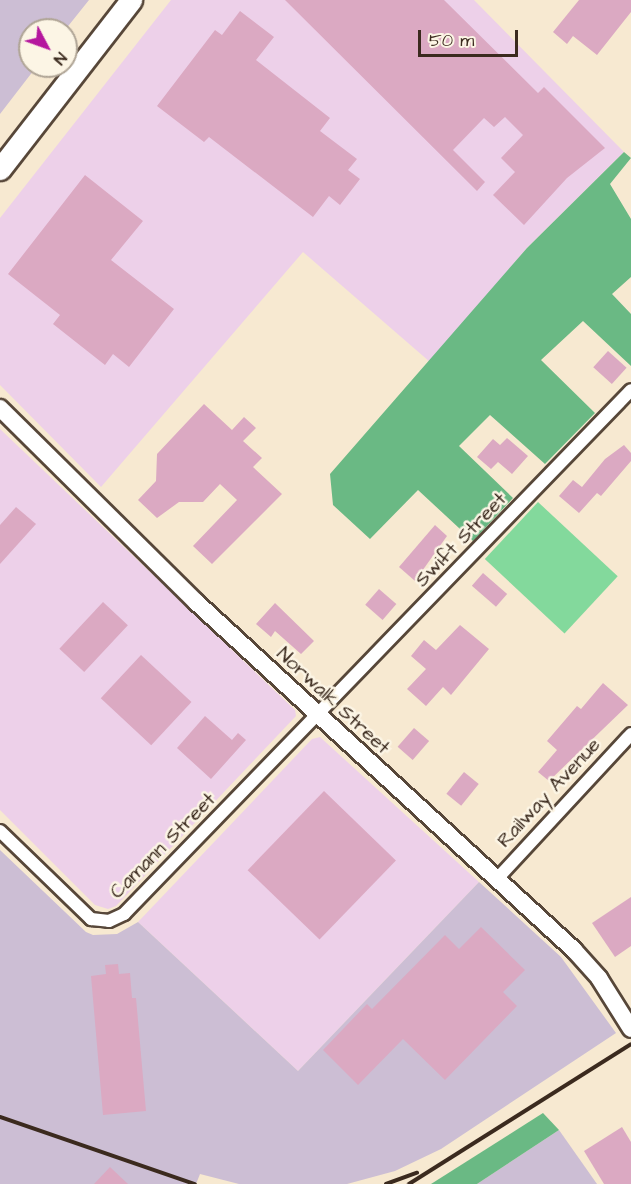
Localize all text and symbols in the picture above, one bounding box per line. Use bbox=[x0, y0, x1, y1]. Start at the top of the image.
north arrow bbox=[18, 18, 78, 78]
scale bar bbox=[421, 18, 522, 56]
text: 50 m bbox=[429, 28, 474, 53]
text: N bbox=[48, 47, 72, 69]
street label: Swift Street bbox=[410, 488, 512, 592]
street label: Norwalk Street bbox=[271, 642, 395, 760]
street label: Railway Avenue bbox=[492, 733, 606, 853]
street label: Camann Street bbox=[105, 788, 221, 904]

